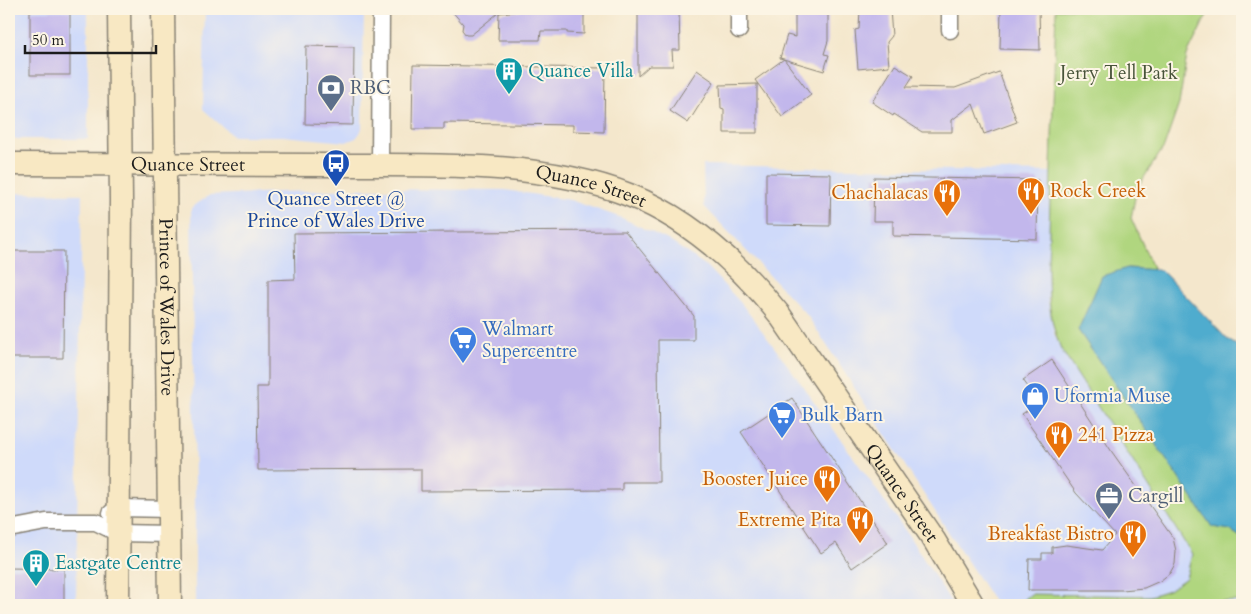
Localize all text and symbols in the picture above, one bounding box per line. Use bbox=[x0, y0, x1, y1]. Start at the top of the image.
scale bar bbox=[25, 22, 156, 54]
text: 50 m bbox=[32, 30, 64, 50]
building icon: Quance Villa bbox=[494, 56, 524, 95]
place label: Quance Villa bbox=[528, 58, 633, 84]
park label: Jerry Tell Park bbox=[1057, 60, 1179, 86]
bank icon: RBC bbox=[316, 73, 346, 112]
place label: RBC bbox=[350, 75, 391, 101]
bus stop icon: Quance Street @ Prince of Wales Drive bbox=[321, 148, 351, 187]
street label: Quance Street bbox=[131, 151, 245, 178]
street label: Quance Street bbox=[534, 159, 651, 214]
restaurant icon: Rock Creek bbox=[1016, 176, 1046, 215]
restaurant icon: Chachalacas bbox=[932, 178, 962, 217]
place label: Rock Creek bbox=[1050, 178, 1147, 204]
place label: Chachalacas bbox=[831, 180, 928, 206]
place label: Quance Street @ Prince of Wales Drive bbox=[247, 186, 425, 234]
street label: Prince of Wales Drive bbox=[152, 218, 181, 396]
place label: Walmart Supercentre bbox=[481, 316, 577, 364]
supermarket icon: Walmart Supercentre bbox=[448, 325, 478, 364]
shop icon: Uformia Muse bbox=[1020, 381, 1050, 420]
place label: Uformia Muse bbox=[1054, 383, 1171, 409]
supermarket icon: Bulk Barn bbox=[767, 400, 797, 439]
place label: Bulk Barn bbox=[801, 402, 884, 428]
restaurant icon: 241 Pizza bbox=[1044, 420, 1074, 459]
place label: 241 Pizza bbox=[1078, 422, 1154, 448]
street label: Quance Street bbox=[859, 439, 945, 547]
restaurant icon: Booster Juice bbox=[812, 464, 842, 503]
place label: Booster Juice bbox=[702, 466, 808, 492]
office icon: Cargill bbox=[1094, 481, 1124, 520]
place label: Cargill bbox=[1128, 483, 1183, 509]
restaurant icon: Extreme Pita bbox=[845, 505, 875, 544]
place label: Extreme Pita bbox=[738, 507, 841, 533]
restaurant icon: Breakfast Bistro bbox=[1118, 519, 1148, 558]
place label: Breakfast Bistro bbox=[988, 521, 1114, 547]
building icon: Eastgate Centre bbox=[21, 548, 51, 587]
place label: Eastgate Centre bbox=[55, 550, 181, 576]

